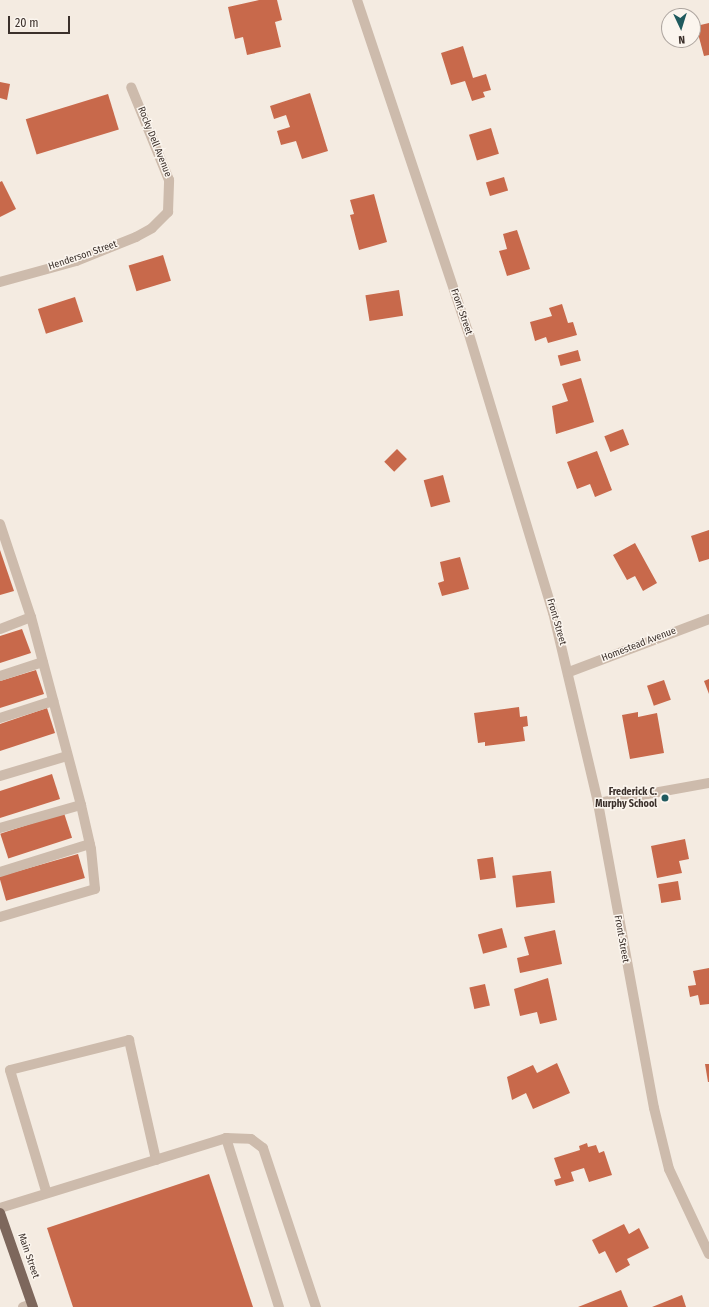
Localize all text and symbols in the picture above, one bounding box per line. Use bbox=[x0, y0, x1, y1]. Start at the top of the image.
scale bar bbox=[10, 8, 72, 34]
north arrow bbox=[661, 8, 701, 48]
text: 20 m bbox=[15, 16, 39, 30]
text: N bbox=[678, 33, 686, 46]
street label: Rocky Dell Avenue bbox=[134, 105, 174, 179]
street label: Henderson Street bbox=[47, 239, 119, 273]
street label: Front Street bbox=[448, 287, 474, 337]
street label: Front Street bbox=[544, 597, 568, 647]
street label: Homestead Avenue bbox=[600, 625, 678, 665]
place label: Frederick C. Murphy School bbox=[595, 786, 657, 810]
marker: Frederick C. Murphy School bbox=[660, 793, 670, 803]
street label: Front Street bbox=[611, 914, 631, 964]
street label: Main Street bbox=[15, 1232, 41, 1280]

